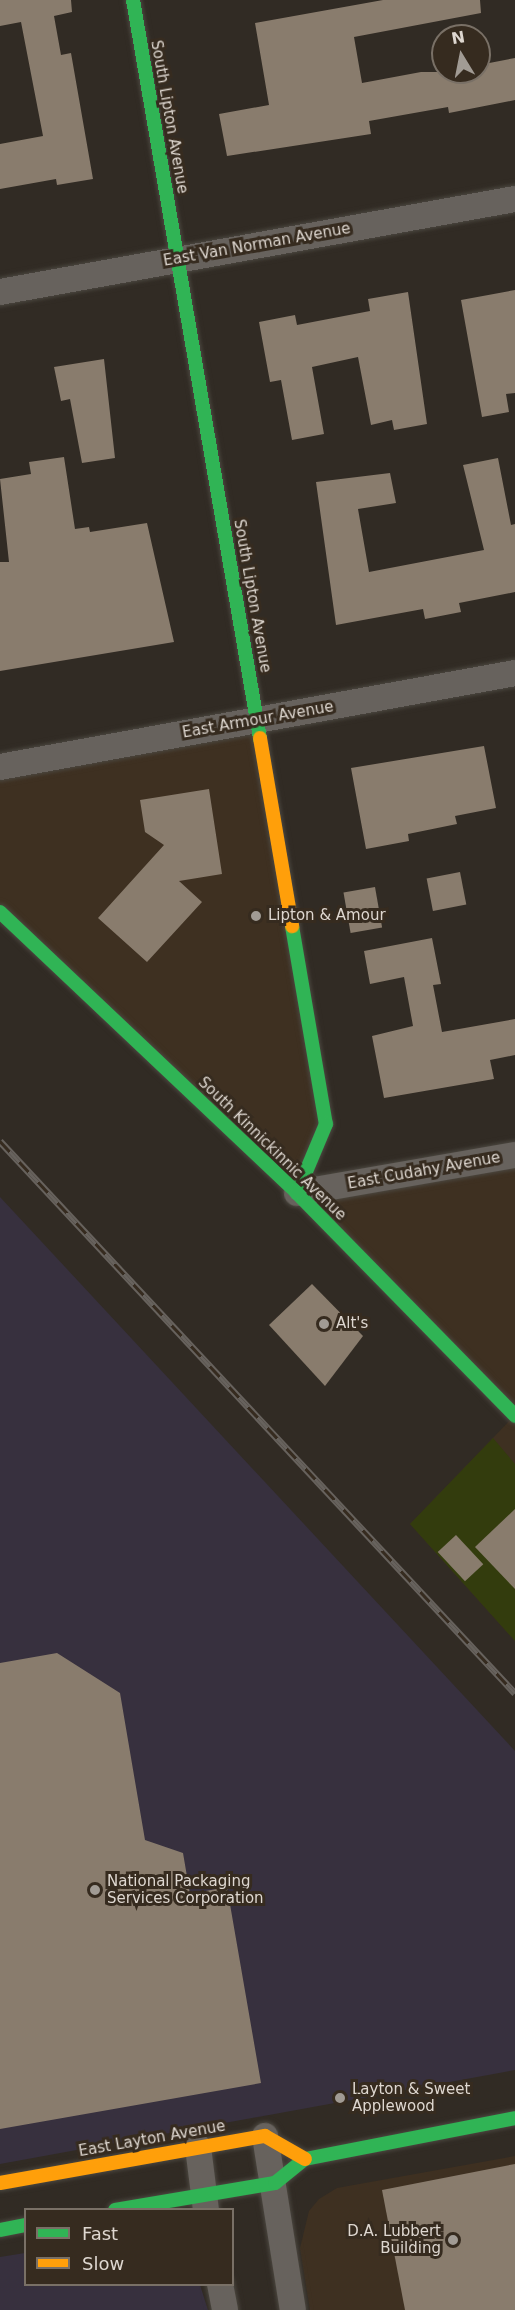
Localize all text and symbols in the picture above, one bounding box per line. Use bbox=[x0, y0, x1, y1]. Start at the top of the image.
north arrow bbox=[431, 24, 491, 84]
text: N bbox=[450, 27, 466, 48]
street label: South Lipton Avenue bbox=[147, 39, 191, 195]
street label: East Van Norman Avenue bbox=[162, 220, 352, 270]
street label: South Lipton Avenue bbox=[230, 518, 274, 674]
street label: East Armour Avenue bbox=[181, 698, 335, 742]
place label: Lipton & Amour bbox=[268, 907, 386, 925]
marker: Lipton & Amour bbox=[249, 909, 263, 923]
street label: South Kinnickinnic Avenue bbox=[194, 1074, 350, 1224]
street label: East Cudahy Avenue bbox=[346, 1149, 502, 1193]
place label: Alt's bbox=[336, 1315, 368, 1333]
marker: Alt's bbox=[317, 1317, 331, 1331]
place label: National Packaging Services Corporation bbox=[107, 1872, 264, 1907]
marker: National Packaging Services Corporation bbox=[88, 1883, 102, 1897]
place label: Layton & Sweet Applewood bbox=[352, 2080, 470, 2115]
marker: Layton & Sweet Applewood bbox=[333, 2091, 347, 2105]
street label: East Layton Avenue bbox=[77, 2117, 227, 2161]
legend bbox=[24, 2208, 234, 2286]
place label: D.A. Lubbert Building bbox=[347, 2222, 441, 2257]
text: Fast bbox=[82, 2223, 118, 2244]
marker: D.A. Lubbert Building bbox=[446, 2233, 460, 2247]
text: Slow bbox=[82, 2253, 124, 2274]

